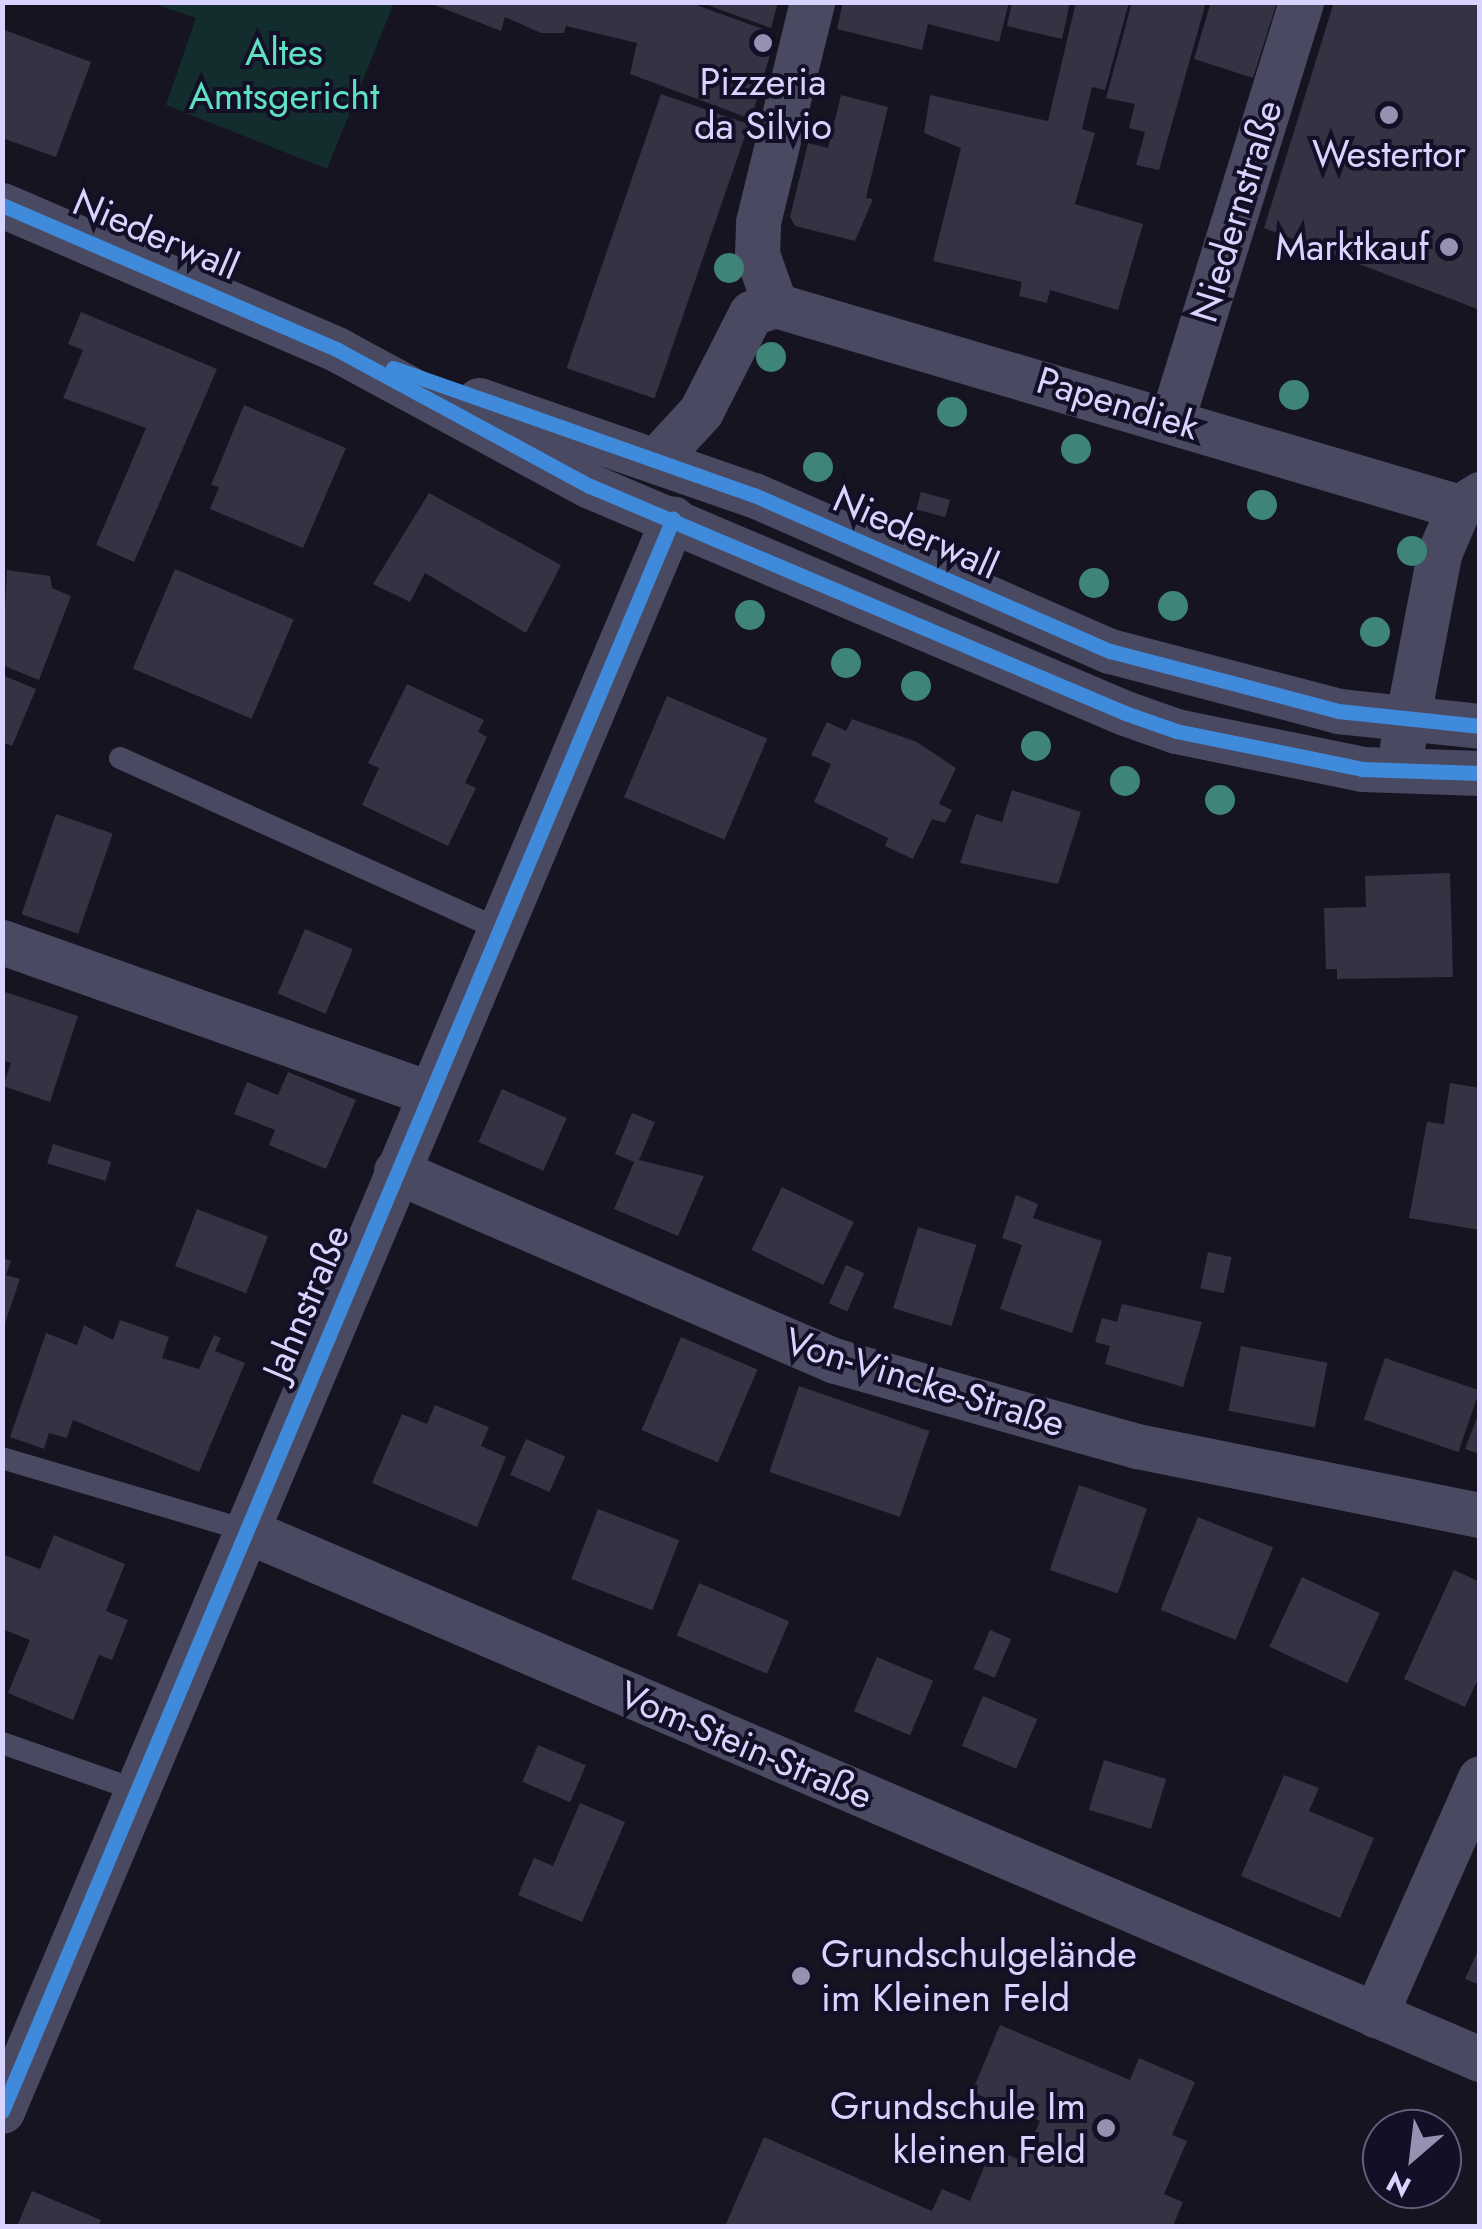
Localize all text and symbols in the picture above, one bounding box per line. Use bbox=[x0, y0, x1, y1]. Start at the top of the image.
park label: Altes Amtsgericht bbox=[189, 29, 379, 118]
marker: Pizzeria da Silvio bbox=[752, 32, 774, 54]
place label: Pizzeria da Silvio bbox=[694, 59, 832, 148]
street label: Niedernstraße bbox=[1181, 94, 1291, 328]
marker: Westertor bbox=[1378, 104, 1400, 126]
place label: Westertor bbox=[1312, 131, 1466, 177]
street label: Niederwall bbox=[66, 179, 246, 289]
place label: Marktkauf bbox=[1275, 224, 1429, 270]
marker: Marktkauf bbox=[1438, 236, 1460, 258]
street label: Papendiek bbox=[1031, 357, 1205, 449]
street label: Niederwall bbox=[826, 475, 1006, 589]
street label: Jahnstraße bbox=[253, 1218, 359, 1386]
street label: Von-Vincke-Straße bbox=[780, 1318, 1070, 1446]
street label: Vom-Stein-Straße bbox=[613, 1671, 879, 1819]
place label: Grundschulgelände im Kleinen Feld bbox=[821, 1931, 1137, 2020]
marker: Grundschulgelände im Kleinen Feld bbox=[790, 1965, 812, 1987]
place label: Grundschule Im kleinen Feld bbox=[830, 2083, 1086, 2172]
north arrow bbox=[1362, 2109, 1462, 2209]
marker: Grundschule Im kleinen Feld bbox=[1095, 2117, 1117, 2139]
text: N bbox=[1379, 2161, 1418, 2207]

